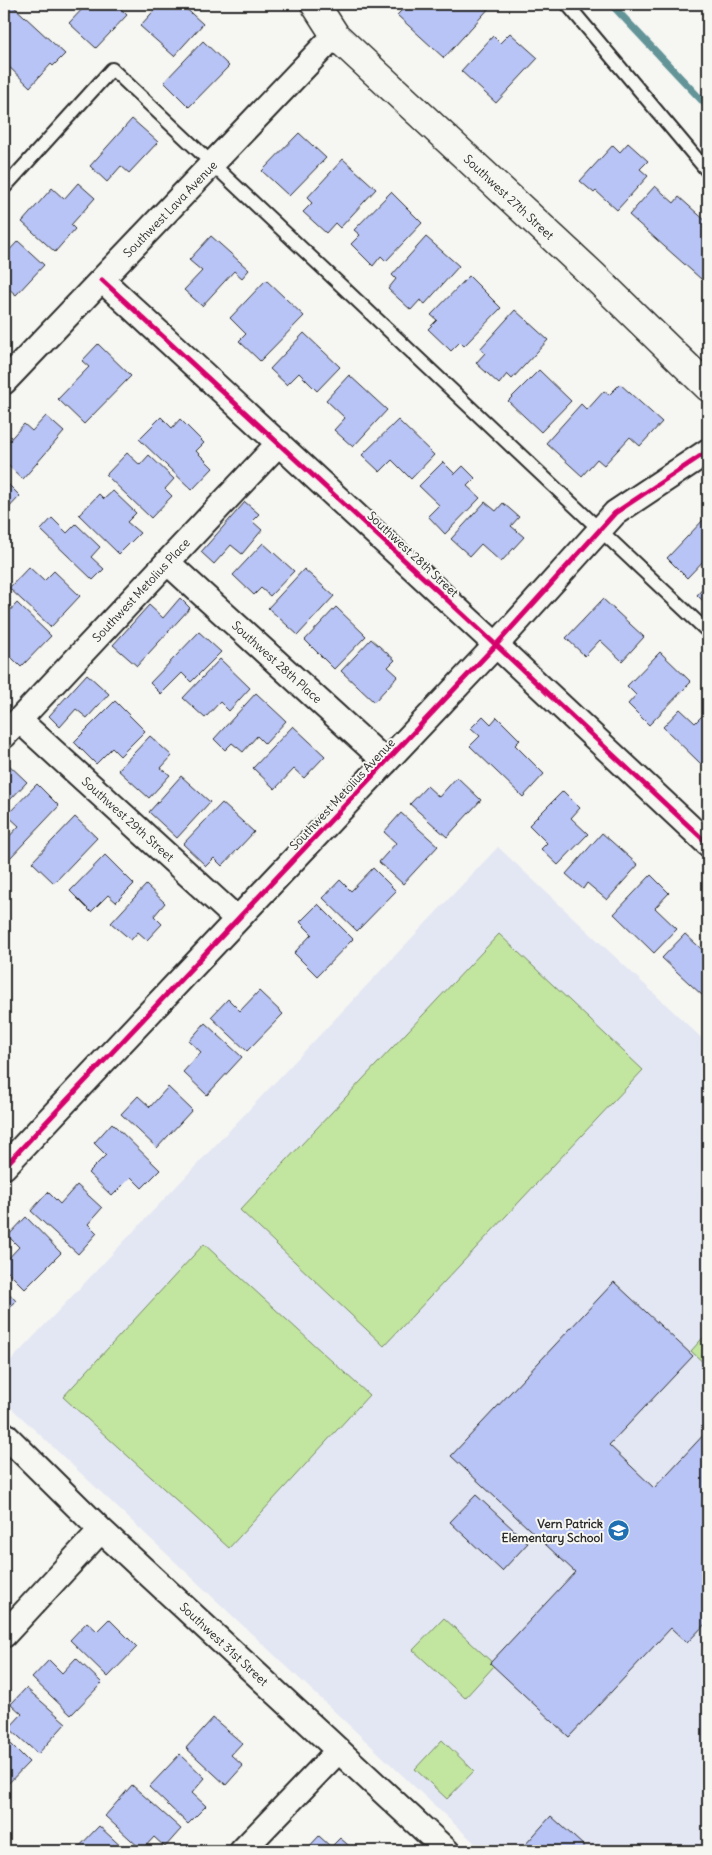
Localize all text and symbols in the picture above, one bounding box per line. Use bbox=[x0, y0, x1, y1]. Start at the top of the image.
street label: Southwest 27th Street bbox=[461, 151, 557, 243]
street label: Southwest Lava Avenue bbox=[120, 158, 220, 260]
street label: Southwest 28th Street bbox=[364, 508, 462, 600]
street label: Southwest Metolius Place bbox=[89, 535, 193, 645]
street label: Southwest 28th Place bbox=[229, 618, 325, 706]
street label: Southwest Metolius Avenue bbox=[286, 735, 398, 853]
street label: Southwest 29th Street bbox=[79, 774, 177, 864]
place label: Vern Patrick Elementary School bbox=[502, 1516, 603, 1546]
school or university icon: Vern Patrick Elementary School bbox=[607, 1518, 631, 1542]
street label: Southwest 31st Street bbox=[177, 1599, 271, 1689]

